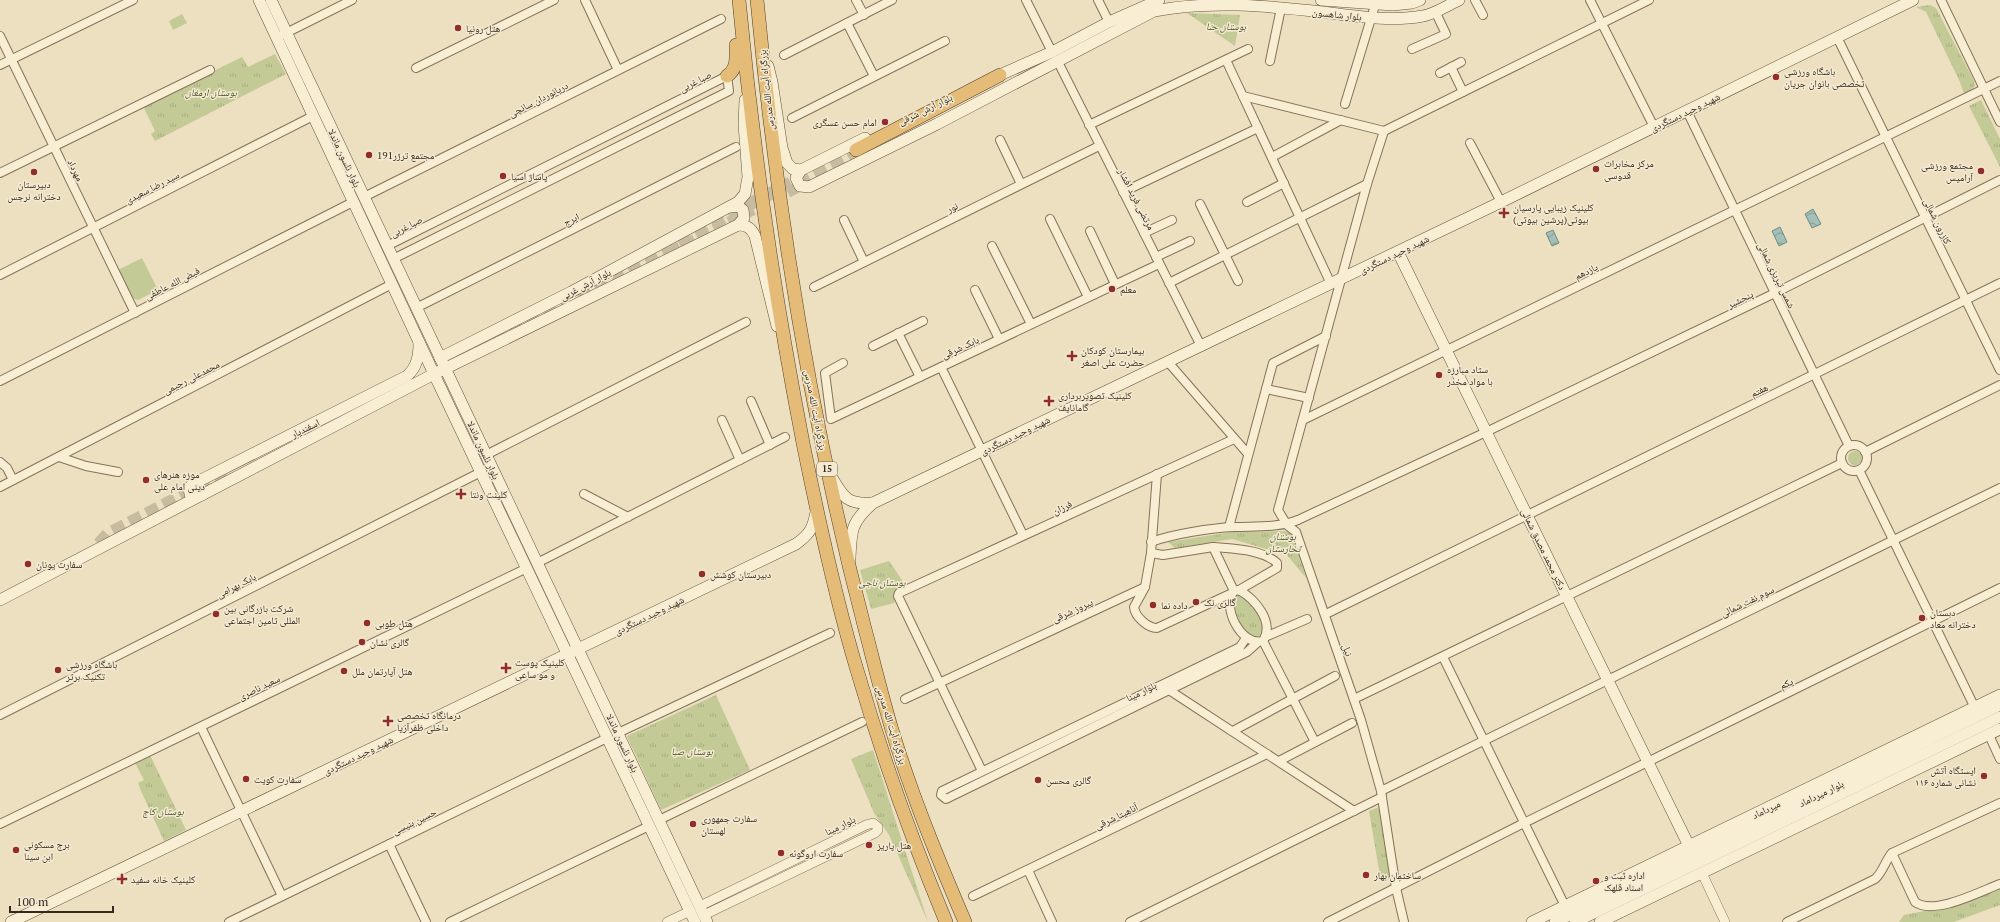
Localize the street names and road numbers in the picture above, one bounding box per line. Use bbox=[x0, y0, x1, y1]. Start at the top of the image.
street label: بلوار شاهسون bbox=[1311, 5, 1363, 24]
street label: بزرگراه آیت الله مدرس bbox=[756, 49, 777, 131]
street label: صبا غربی bbox=[677, 68, 714, 95]
street label: دریانوردان سانچی bbox=[506, 79, 570, 120]
street label: شهید وحید دستگردی bbox=[1648, 90, 1723, 135]
street label: بلوار آرش شرقی bbox=[896, 91, 955, 128]
street label: بلوار نلسون ماندلا bbox=[325, 127, 364, 190]
street label: مهرداد bbox=[65, 157, 87, 184]
street label: مرتضی فرید افشار bbox=[1115, 165, 1158, 233]
street label: سید رضا سعیدی bbox=[123, 168, 182, 207]
street label: کازرون شمالی bbox=[1921, 196, 1954, 246]
street label: نور bbox=[943, 199, 960, 216]
street label: ایرج bbox=[561, 210, 581, 229]
street label: صبا غربی bbox=[388, 213, 425, 240]
street label: شهید وحید دستگردی bbox=[1357, 232, 1432, 277]
street label: شمس تبریزی شمالی bbox=[1755, 240, 1798, 311]
street label: یازدهم bbox=[1572, 260, 1600, 284]
street label: فیض الله عاطفی bbox=[143, 264, 202, 303]
street label: بلوار آرش غربی bbox=[557, 265, 613, 303]
street label: پنجشیر bbox=[1724, 288, 1755, 312]
street label: بابک شرقی bbox=[939, 333, 981, 362]
street label: محمدعلی رحیمی bbox=[161, 357, 222, 397]
street label: بزرگراه آیت الله مدرس bbox=[801, 369, 830, 451]
street label: هفتم bbox=[1748, 381, 1771, 401]
street label: شهید وحید دستگردی bbox=[978, 413, 1053, 458]
street label: اسفندیار bbox=[288, 416, 322, 441]
street label: بلوار نلسون ماندلا bbox=[464, 419, 503, 482]
road number: 15 bbox=[817, 462, 837, 476]
street label: فرزان bbox=[1050, 497, 1074, 518]
street label: دکتر محمد مصدق شمالی bbox=[1518, 506, 1569, 592]
street label: بابک بهرامی bbox=[214, 570, 258, 601]
street label: سوم نفت شمالی bbox=[1718, 583, 1777, 621]
street label: شهید وحید دستگردی bbox=[612, 593, 687, 638]
street label: پیروز شرقی bbox=[1050, 595, 1095, 626]
street label: نیل bbox=[1339, 642, 1356, 658]
street label: سعید ناصری bbox=[236, 672, 283, 703]
street label: یکم bbox=[1777, 675, 1795, 693]
street label: بلوار مینا bbox=[1124, 678, 1159, 704]
street label: بزرگراه آیت الله مدرس bbox=[873, 684, 910, 766]
street label: بلوار نلسون ماندلا bbox=[603, 712, 642, 775]
street label: شهید وحید دستگردی bbox=[321, 733, 396, 778]
street label: بلوار میرداماد bbox=[1797, 777, 1846, 810]
street label: میرداماد bbox=[1750, 797, 1783, 822]
street label: آناهیتا شرقی bbox=[1092, 800, 1140, 833]
street label: حسین بنیسی bbox=[390, 805, 439, 838]
street label: بلوار مینا bbox=[823, 812, 858, 838]

